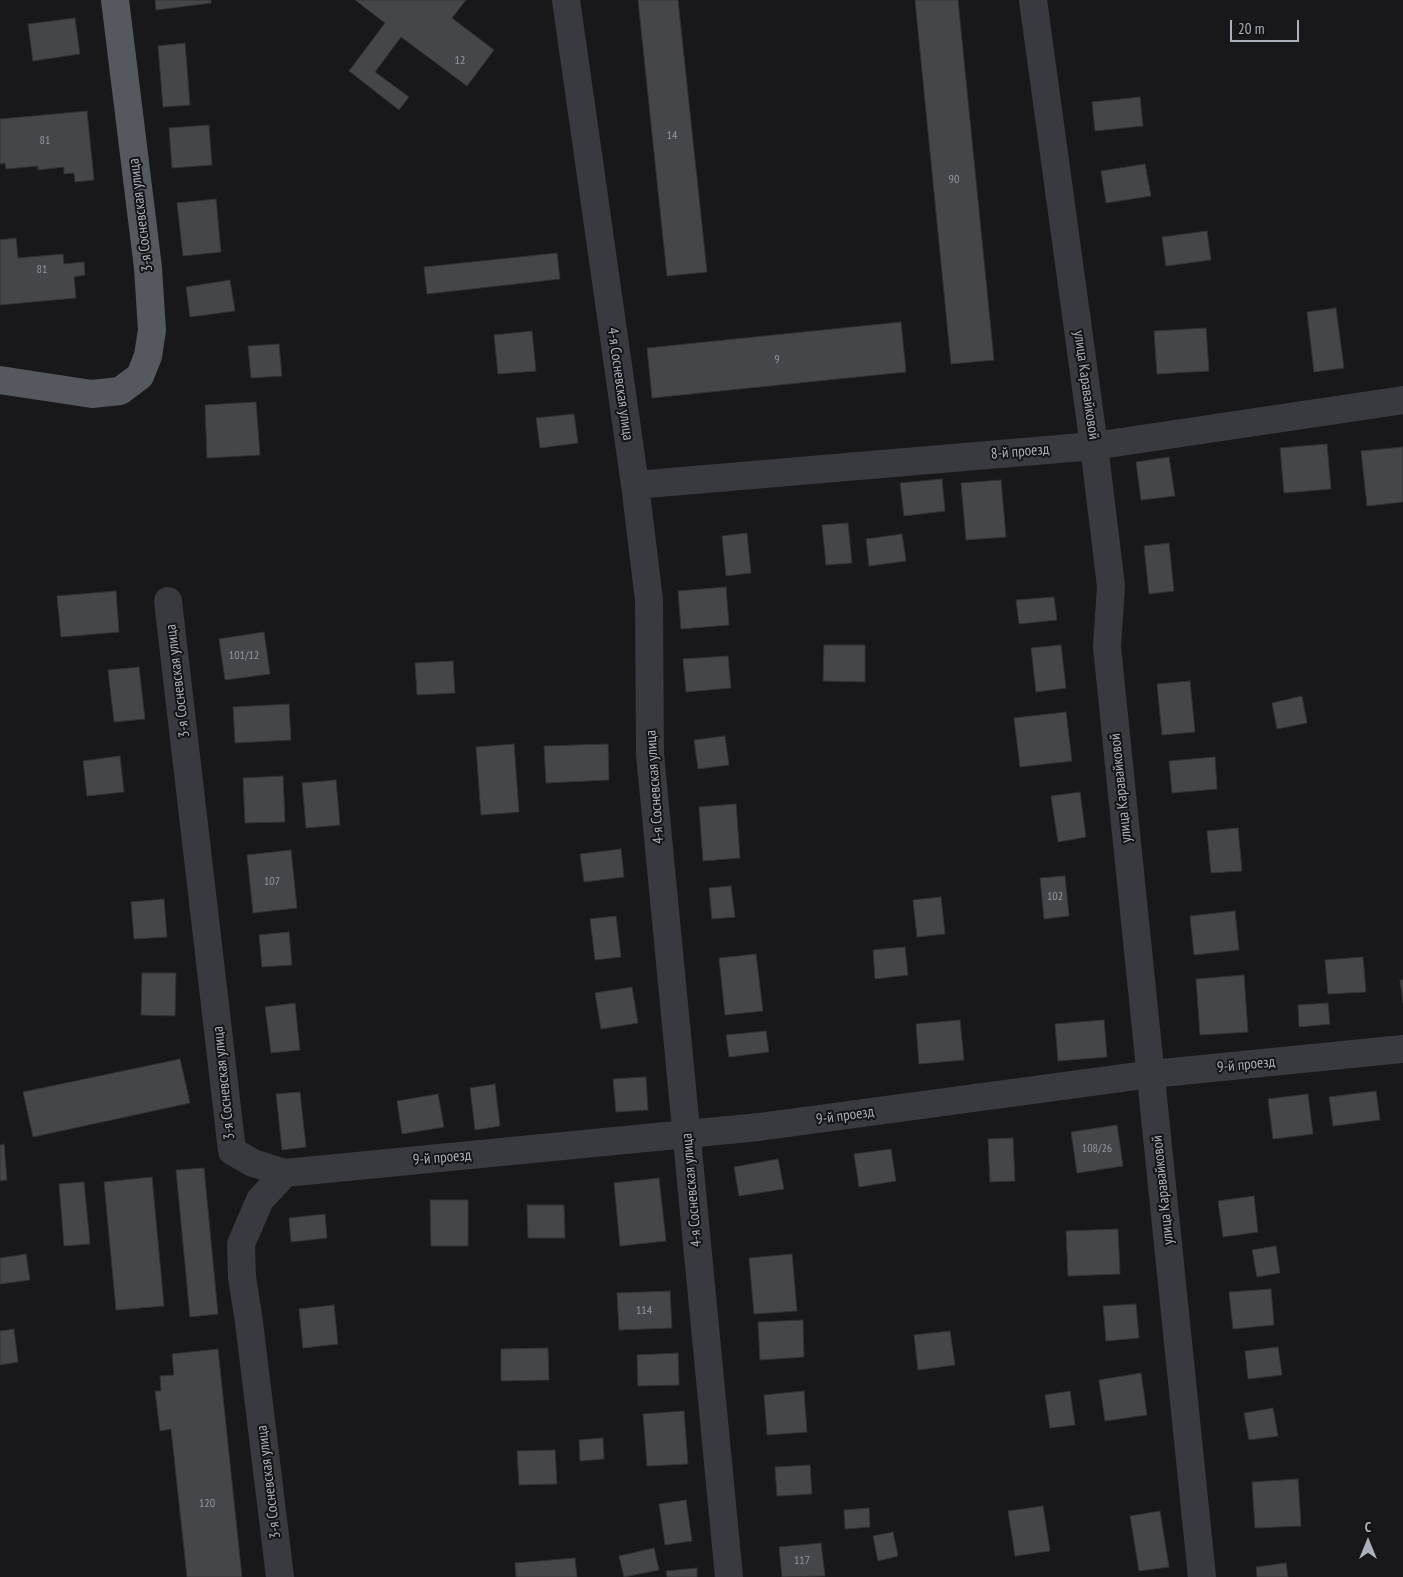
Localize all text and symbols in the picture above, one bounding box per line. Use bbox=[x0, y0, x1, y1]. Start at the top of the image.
scale bar bbox=[1233, 10, 1302, 42]
text: 20 m bbox=[1238, 19, 1264, 38]
house number: 12 bbox=[455, 54, 465, 68]
house number: 14 bbox=[667, 129, 677, 143]
house number: 81 bbox=[40, 134, 50, 148]
street label: 3-я Сосневская улица bbox=[125, 157, 157, 273]
house number: 90 bbox=[949, 173, 959, 187]
house number: 81 bbox=[37, 263, 47, 277]
street label: 4-я Сосневская улица bbox=[603, 326, 637, 442]
street label: улица Каравайковой bbox=[1069, 329, 1103, 441]
house number: 9 bbox=[774, 353, 780, 367]
street label: 8-й проезд bbox=[990, 440, 1050, 464]
street label: 3-я Сосневская улица bbox=[162, 623, 194, 739]
house number: 101/12 bbox=[229, 649, 259, 663]
street label: 4-я Сосневская улица bbox=[642, 730, 668, 844]
street label: улица Каравайковой bbox=[1106, 732, 1136, 844]
house number: 107 bbox=[264, 875, 280, 889]
house number: 102 bbox=[1047, 890, 1063, 904]
street label: 3-я Сосневская улица bbox=[209, 1025, 239, 1141]
street label: 9-й проезд bbox=[1216, 1053, 1276, 1077]
street label: 9-й проезд bbox=[815, 1103, 875, 1129]
street label: 4-я Сосневская улица bbox=[678, 1132, 706, 1248]
street label: улица Каравайковой bbox=[1148, 1134, 1178, 1246]
house number: 108/26 bbox=[1082, 1142, 1112, 1156]
street label: 9-й проезд bbox=[412, 1146, 472, 1170]
house number: 114 bbox=[636, 1304, 652, 1318]
street label: 3-я Сосневская улица bbox=[253, 1424, 285, 1540]
house number: 120 bbox=[199, 1497, 215, 1511]
north arrow bbox=[1343, 1517, 1393, 1567]
text: С bbox=[1365, 1518, 1371, 1536]
house number: 117 bbox=[794, 1554, 810, 1568]

